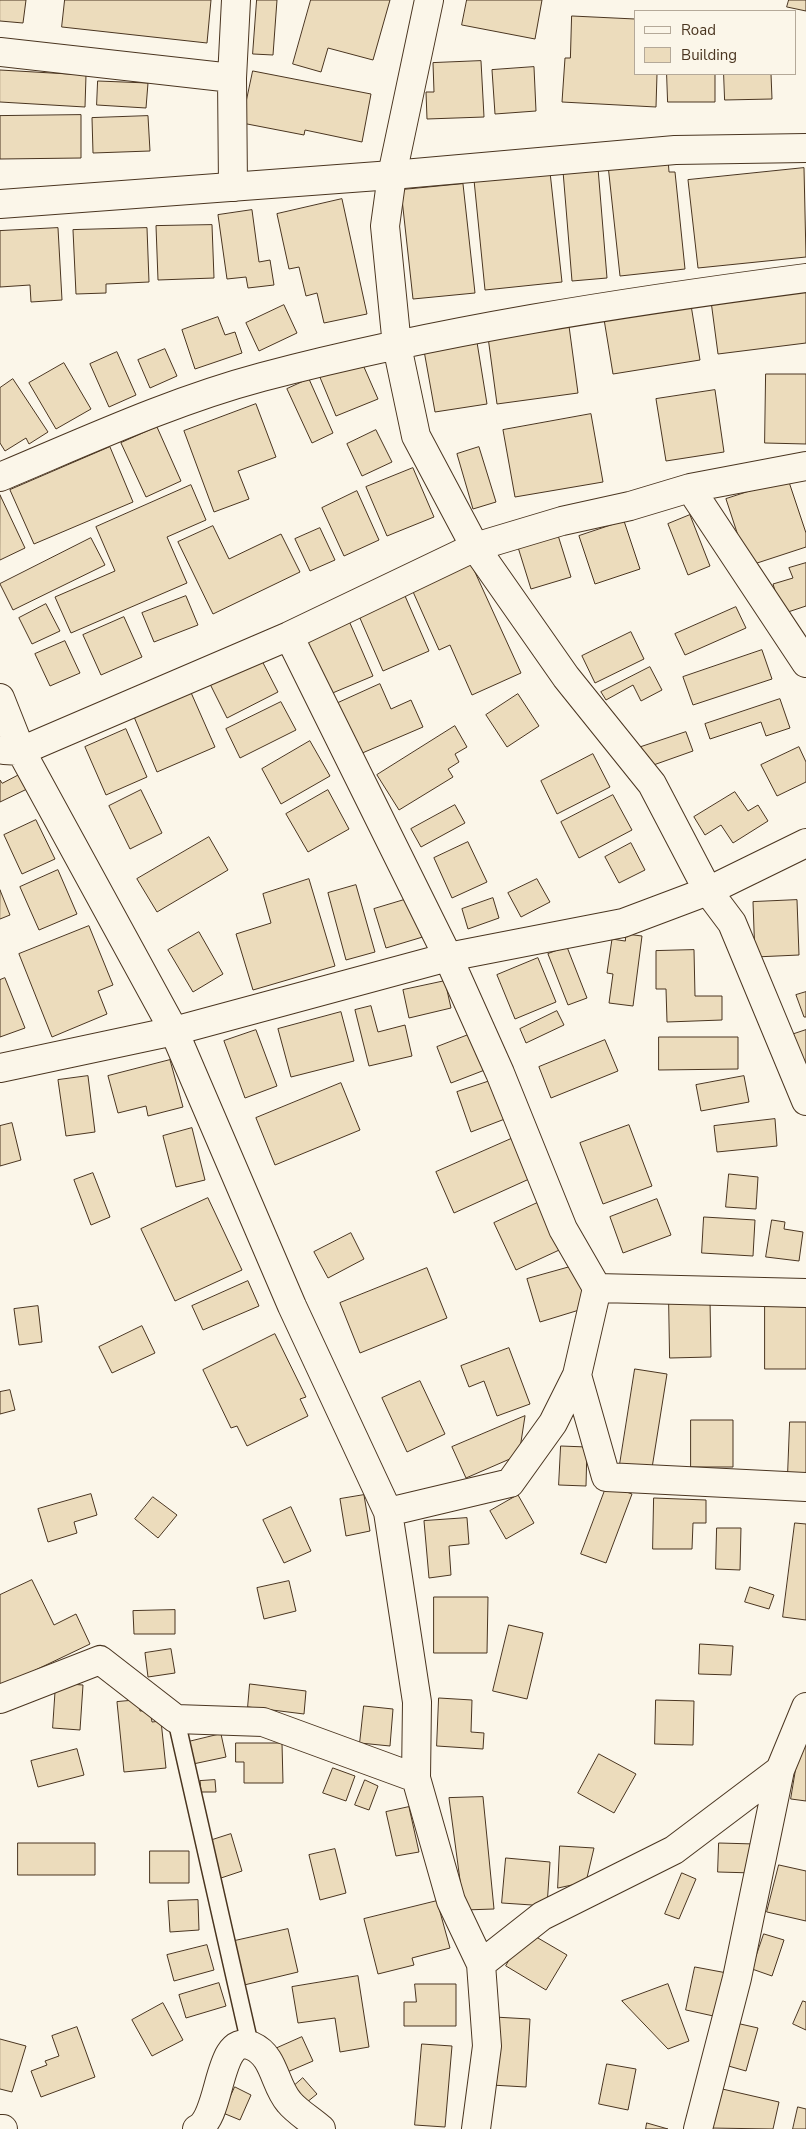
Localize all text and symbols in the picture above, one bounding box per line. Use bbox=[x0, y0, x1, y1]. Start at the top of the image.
legend bbox=[634, 10, 796, 75]
text: Road bbox=[681, 20, 716, 40]
text: Building bbox=[681, 45, 737, 65]

